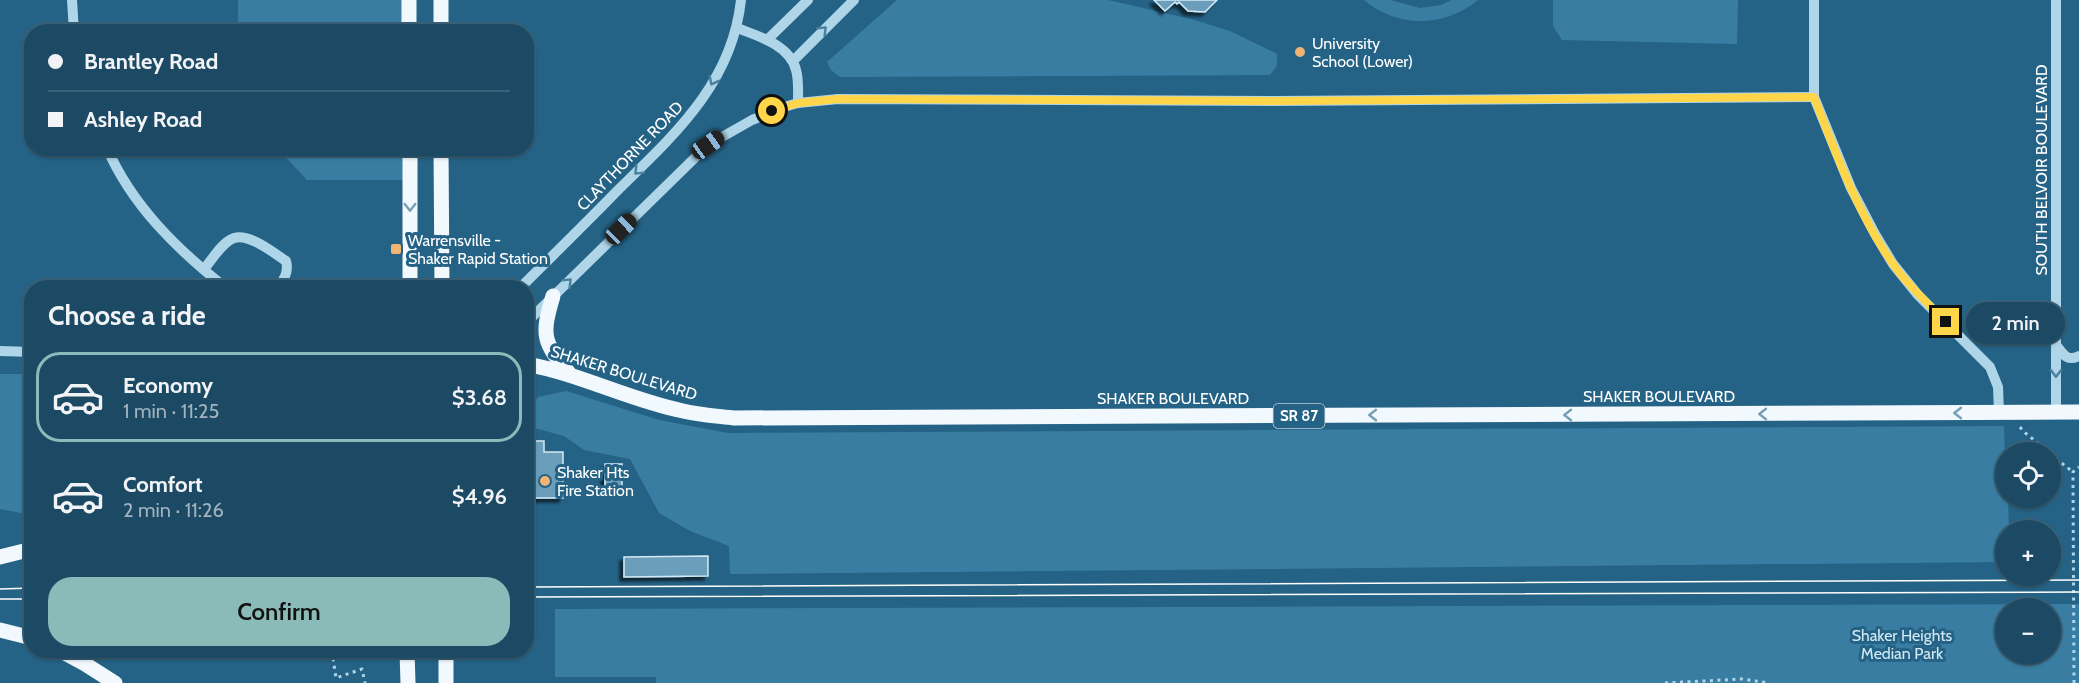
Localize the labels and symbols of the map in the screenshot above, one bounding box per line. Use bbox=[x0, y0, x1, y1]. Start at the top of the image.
one-way arrow bbox=[816, 27, 827, 38]
place label: University School (Lower) bbox=[1312, 34, 1413, 71]
marker: University School (Lower) bbox=[1293, 45, 1307, 59]
street label: SOUTH BELVOIR BOULEVARD bbox=[2032, 64, 2051, 276]
one-way arrow bbox=[709, 75, 720, 85]
street label: CLAYTHORNE ROAD bbox=[573, 97, 687, 215]
route start bbox=[758, 97, 785, 124]
car bbox=[688, 127, 728, 163]
one-way arrow bbox=[635, 163, 646, 174]
one-way arrow bbox=[404, 202, 416, 211]
car bbox=[602, 210, 640, 248]
place label: Warrensville - Shaker Rapid Station bbox=[408, 231, 548, 268]
marker: Warrensville - Shaker Rapid Station bbox=[389, 242, 403, 256]
one-way arrow bbox=[561, 278, 571, 289]
callout: 2 min bbox=[1967, 301, 2066, 343]
route end bbox=[1932, 308, 1959, 335]
street label: SHAKER BOULEVARD bbox=[548, 342, 700, 404]
one-way arrow bbox=[2050, 369, 2062, 378]
street label: SHAKER BOULEVARD bbox=[1583, 387, 1735, 406]
street label: SHAKER BOULEVARD bbox=[1097, 389, 1249, 408]
road number: SR 87 bbox=[1274, 404, 1324, 428]
one-way arrow bbox=[1953, 406, 1962, 419]
one-way arrow bbox=[1758, 408, 1767, 420]
one-way arrow bbox=[1368, 409, 1377, 421]
one-way arrow bbox=[1563, 409, 1572, 421]
place label: Shaker Hts Fire Station bbox=[557, 463, 634, 500]
marker: Shaker Hts Fire Station bbox=[538, 474, 552, 488]
park label: Shaker Heights Median Park bbox=[1852, 626, 1953, 663]

